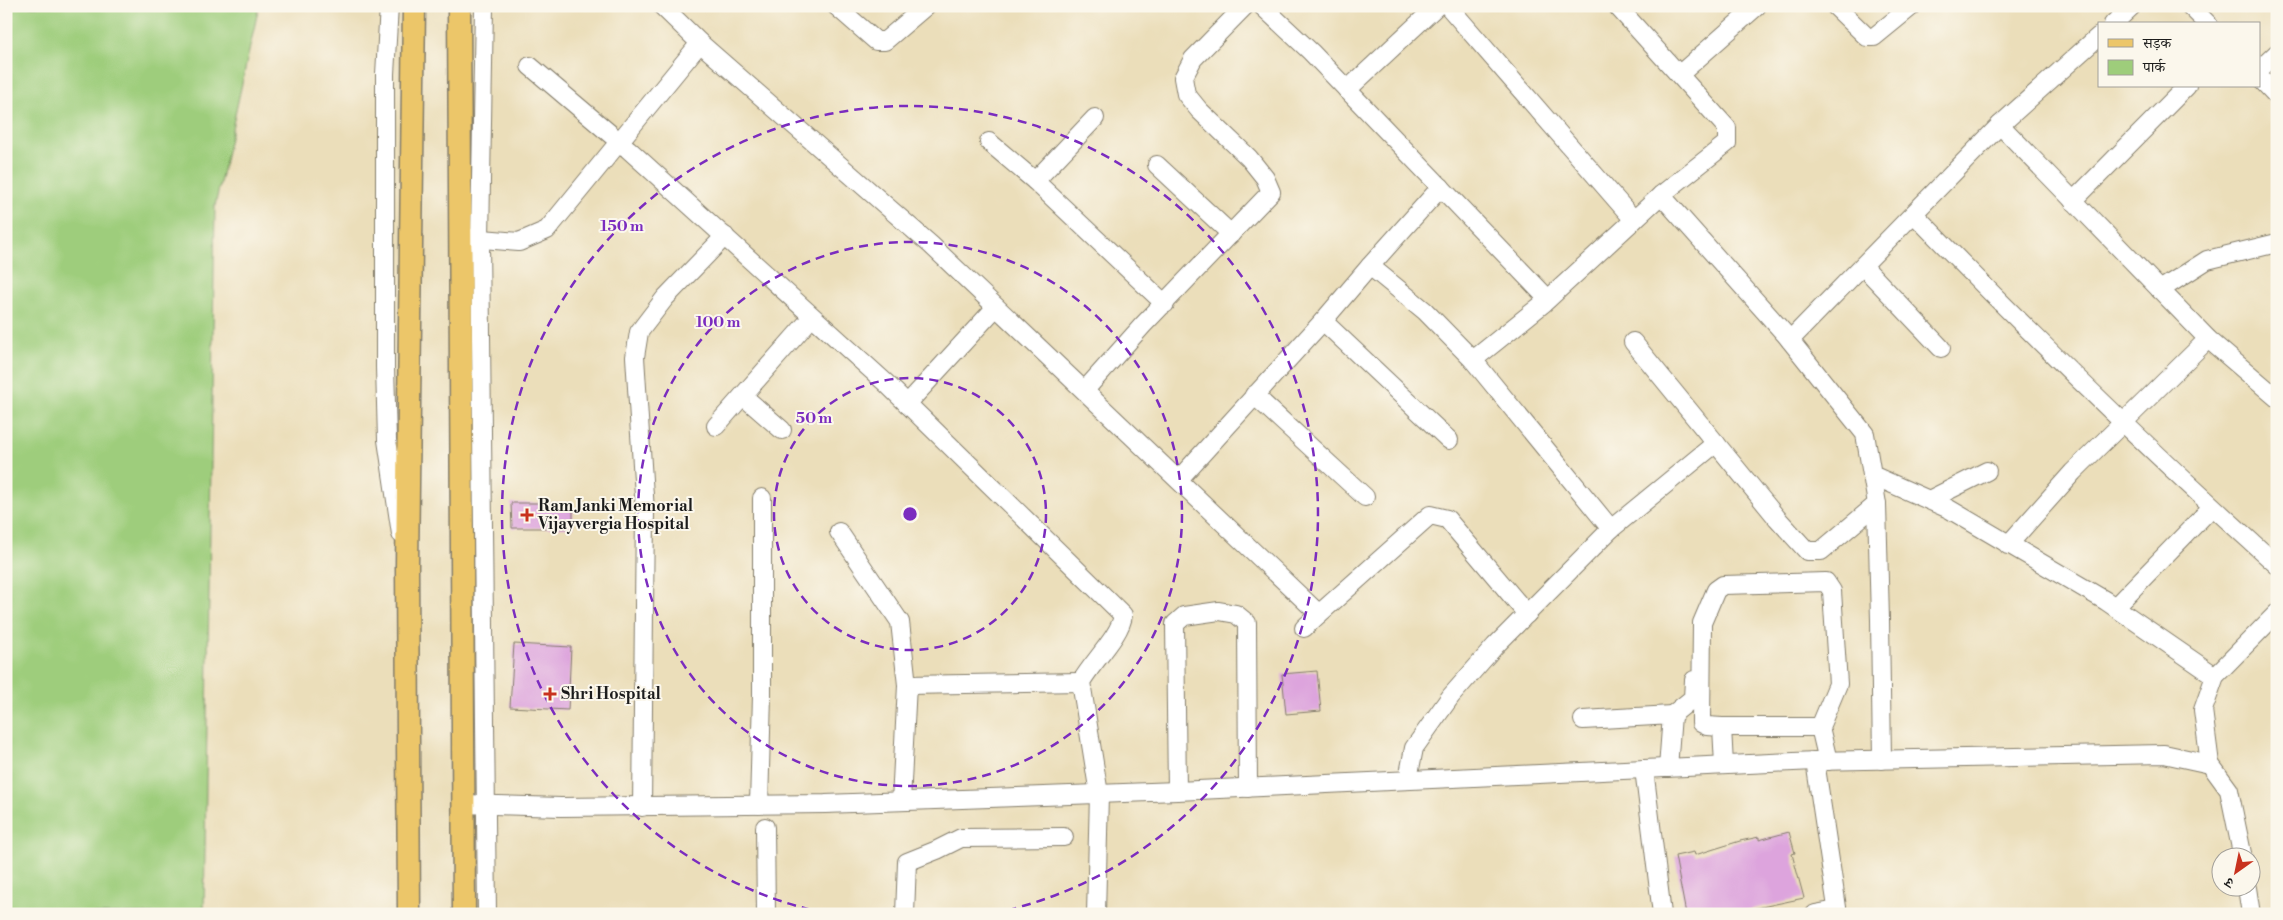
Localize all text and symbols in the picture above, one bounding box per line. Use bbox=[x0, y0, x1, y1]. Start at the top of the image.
legend bbox=[2098, 22, 2260, 88]
text: सड़क bbox=[2142, 34, 2172, 53]
text: पार्क bbox=[2142, 58, 2166, 77]
text: 150 m bbox=[600, 217, 644, 236]
text: 100 m bbox=[696, 313, 741, 332]
text: 50 m bbox=[796, 409, 832, 428]
place label: Ram Janki Memorial Vijayvergia Hospital bbox=[537, 496, 694, 534]
centre of rings bbox=[901, 505, 919, 523]
marker: Ram Janki Memorial Vijayvergia Hospital bbox=[520, 508, 534, 522]
place label: Shri Hospital bbox=[561, 684, 662, 704]
marker: Shri Hospital bbox=[543, 687, 557, 701]
north arrow bbox=[2210, 848, 2260, 898]
text: उ bbox=[2221, 872, 2238, 892]

